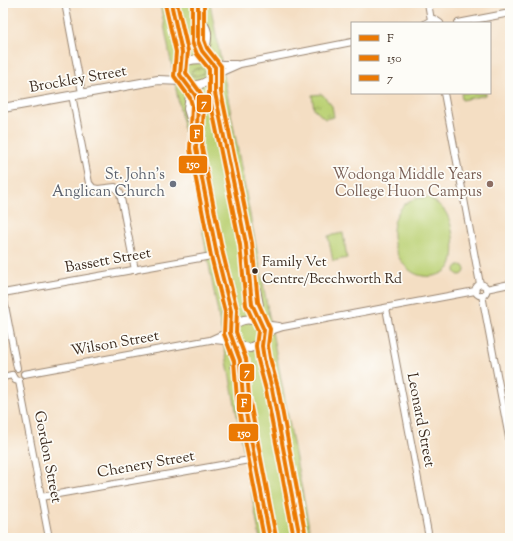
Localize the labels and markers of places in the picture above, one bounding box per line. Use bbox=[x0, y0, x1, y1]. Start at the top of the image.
place label: St. John's Anglican Church bbox=[52, 165, 165, 203]
place label: Wodonga Middle Years College Huon Campus bbox=[333, 165, 482, 203]
marker: St. John's Anglican Church bbox=[168, 179, 178, 189]
marker: Wodonga Middle Years College Huon Campus bbox=[485, 179, 495, 189]
place label: Family Vet Centre/Beechworth Rd bbox=[262, 253, 402, 290]
marker: Family Vet Centre/Beechworth Rd bbox=[250, 266, 260, 276]

